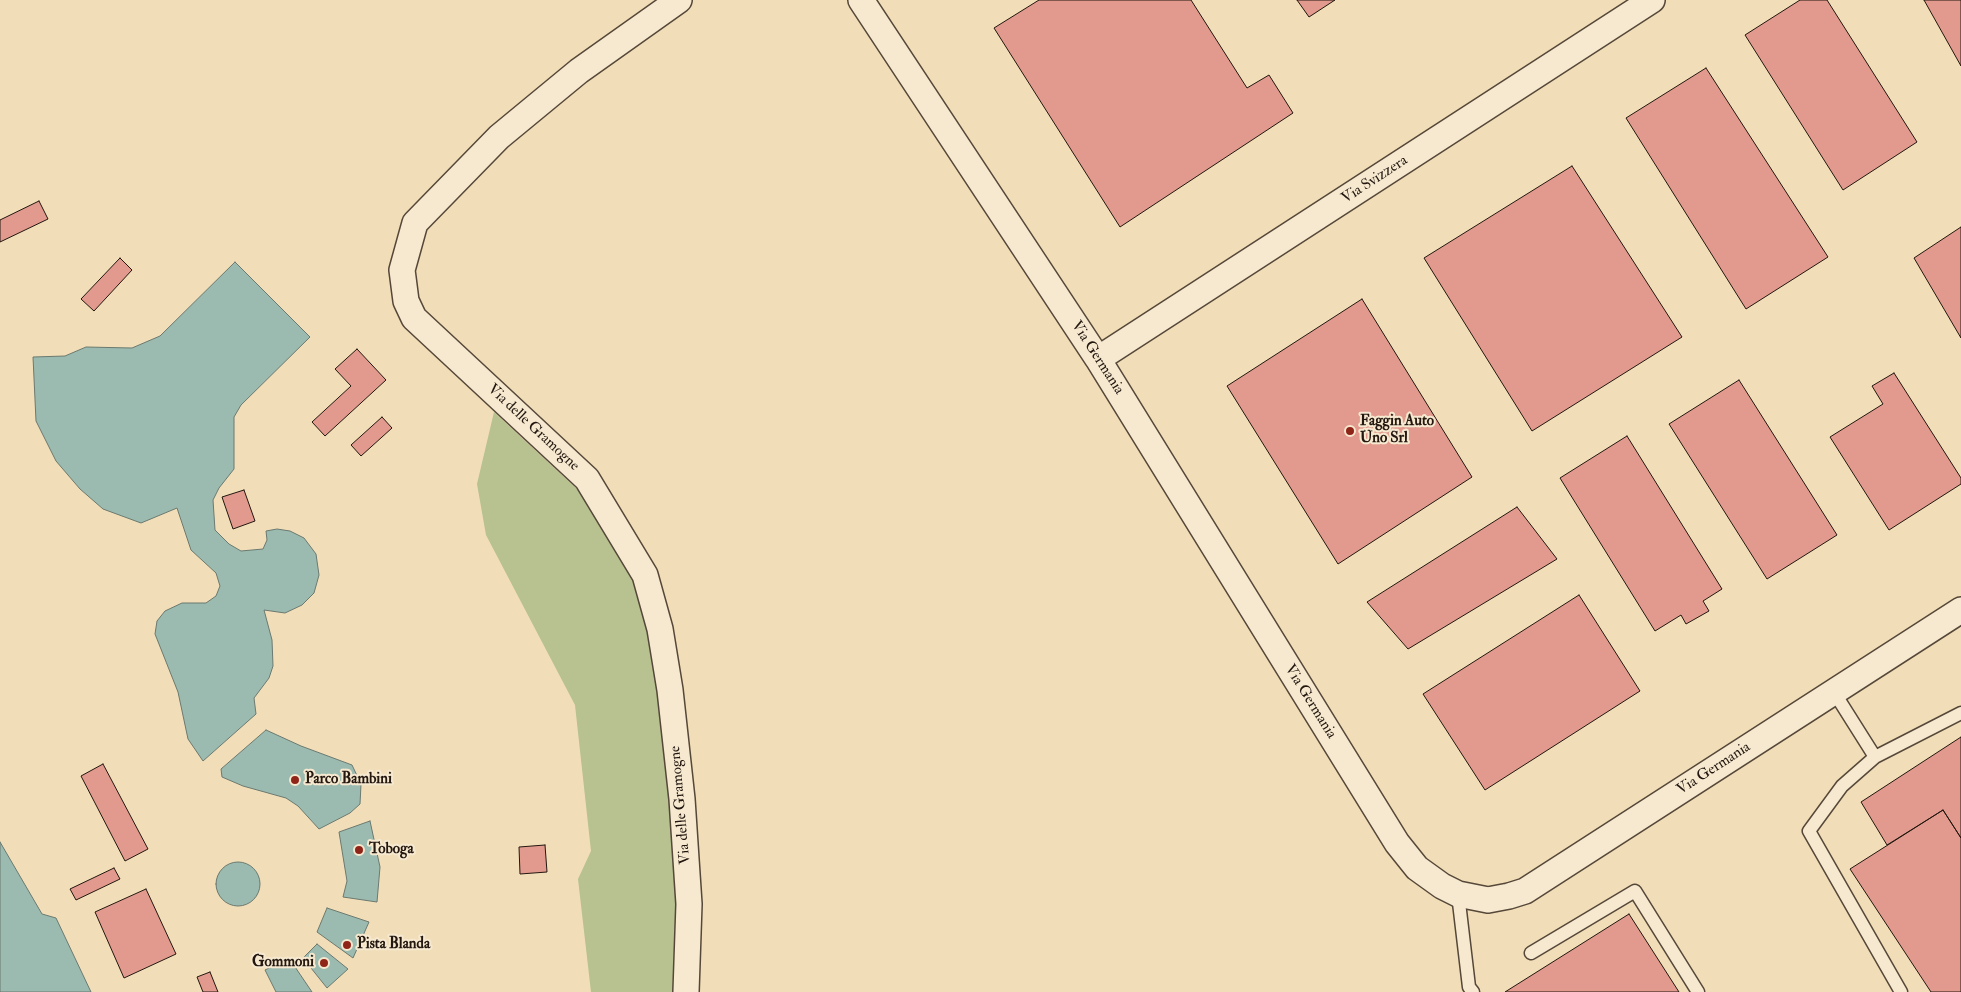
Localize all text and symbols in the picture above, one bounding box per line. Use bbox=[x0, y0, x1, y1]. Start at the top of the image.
street label: Via Svizzera bbox=[1339, 152, 1411, 208]
street label: Via Germania bbox=[1067, 318, 1127, 398]
street label: Via delle Gramogne bbox=[483, 381, 583, 475]
place label: Faggin Auto Uno Srl bbox=[1360, 413, 1434, 448]
marker: Faggin Auto Uno Srl bbox=[1344, 425, 1356, 437]
street label: Via Germania bbox=[1280, 662, 1340, 742]
street label: Via Germania bbox=[1674, 739, 1754, 799]
street label: Via delle Gramogne bbox=[667, 745, 695, 865]
place label: Parco Bambini bbox=[305, 771, 392, 789]
marker: Parco Bambini bbox=[289, 774, 301, 786]
place label: Toboga bbox=[369, 841, 414, 859]
marker: Toboga bbox=[353, 844, 365, 856]
place label: Pista Blanda bbox=[357, 936, 430, 954]
marker: Pista Blanda bbox=[341, 939, 353, 951]
place label: Gommoni bbox=[252, 954, 314, 972]
marker: Gommoni bbox=[318, 957, 330, 969]

